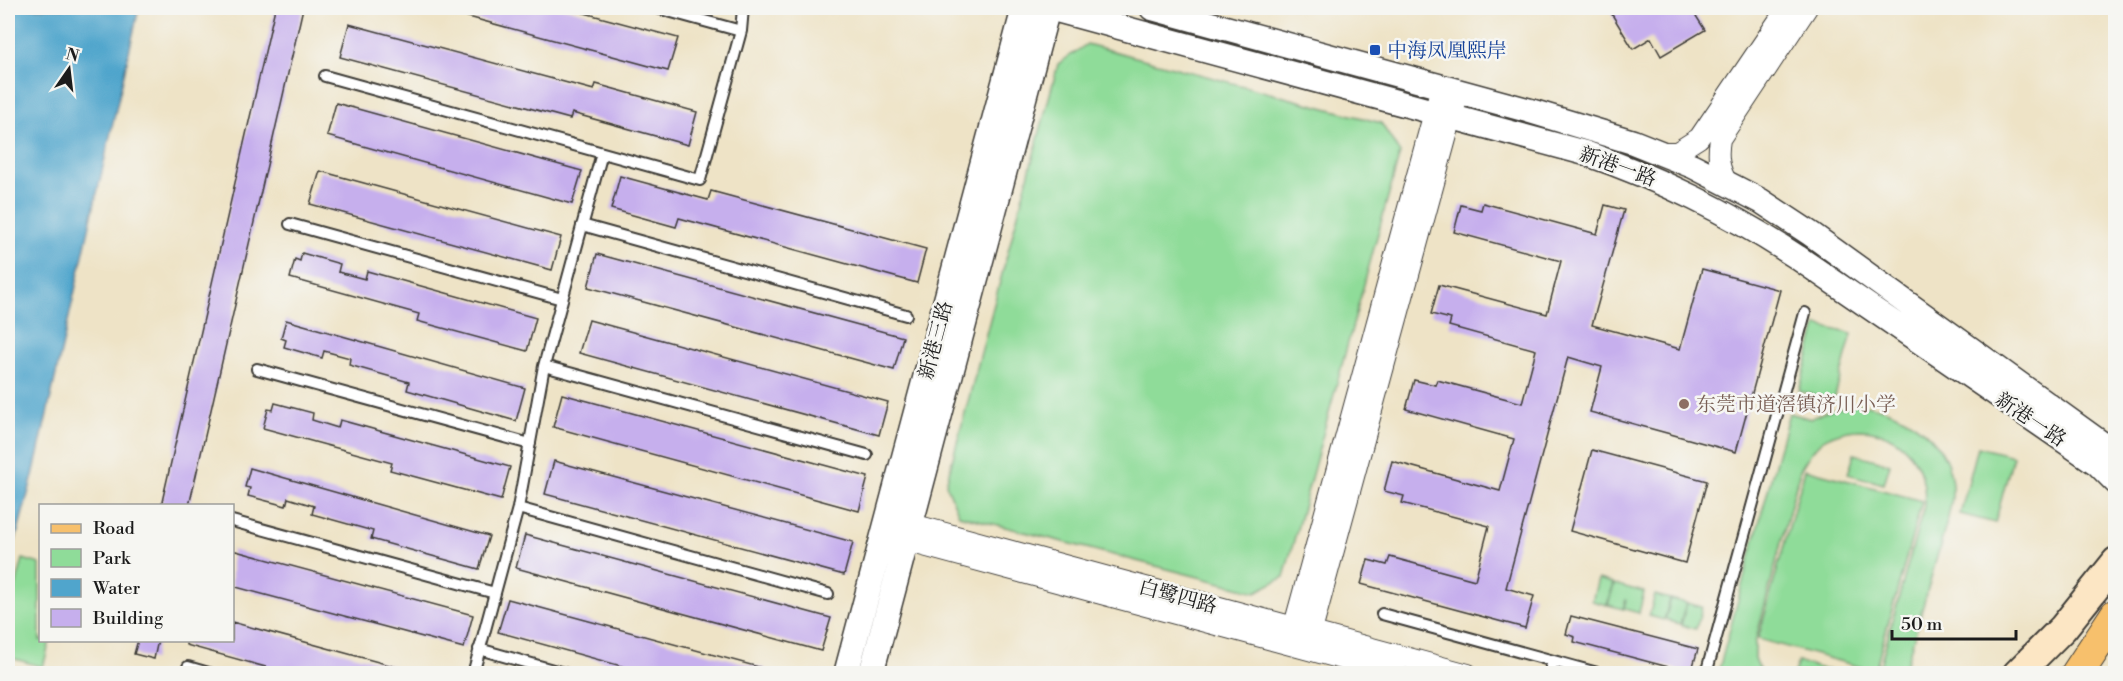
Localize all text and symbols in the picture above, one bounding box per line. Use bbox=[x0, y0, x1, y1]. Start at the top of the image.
north arrow bbox=[39, 39, 99, 99]
place label: 中海凤凰熙岸 bbox=[1387, 39, 1507, 64]
marker: 中海凤凰熙岸 bbox=[1368, 43, 1382, 57]
text: N bbox=[64, 44, 81, 67]
street label: 新港一路 bbox=[1576, 142, 1659, 193]
street label: 新港三路 bbox=[914, 299, 959, 382]
street label: 新港一路 bbox=[1990, 388, 2070, 453]
place label: 东莞市道滘镇济川小学 bbox=[1696, 393, 1896, 418]
marker: 东莞市道滘镇济川小学 bbox=[1677, 397, 1691, 411]
legend bbox=[39, 504, 234, 642]
text: Road bbox=[93, 517, 136, 540]
text: Park bbox=[93, 547, 132, 570]
street label: 白鹭四路 bbox=[1136, 575, 1219, 620]
text: Water bbox=[92, 577, 141, 600]
scale bar bbox=[1892, 603, 2016, 641]
text: Building bbox=[92, 607, 164, 630]
text: 50 m bbox=[1901, 613, 1943, 636]

